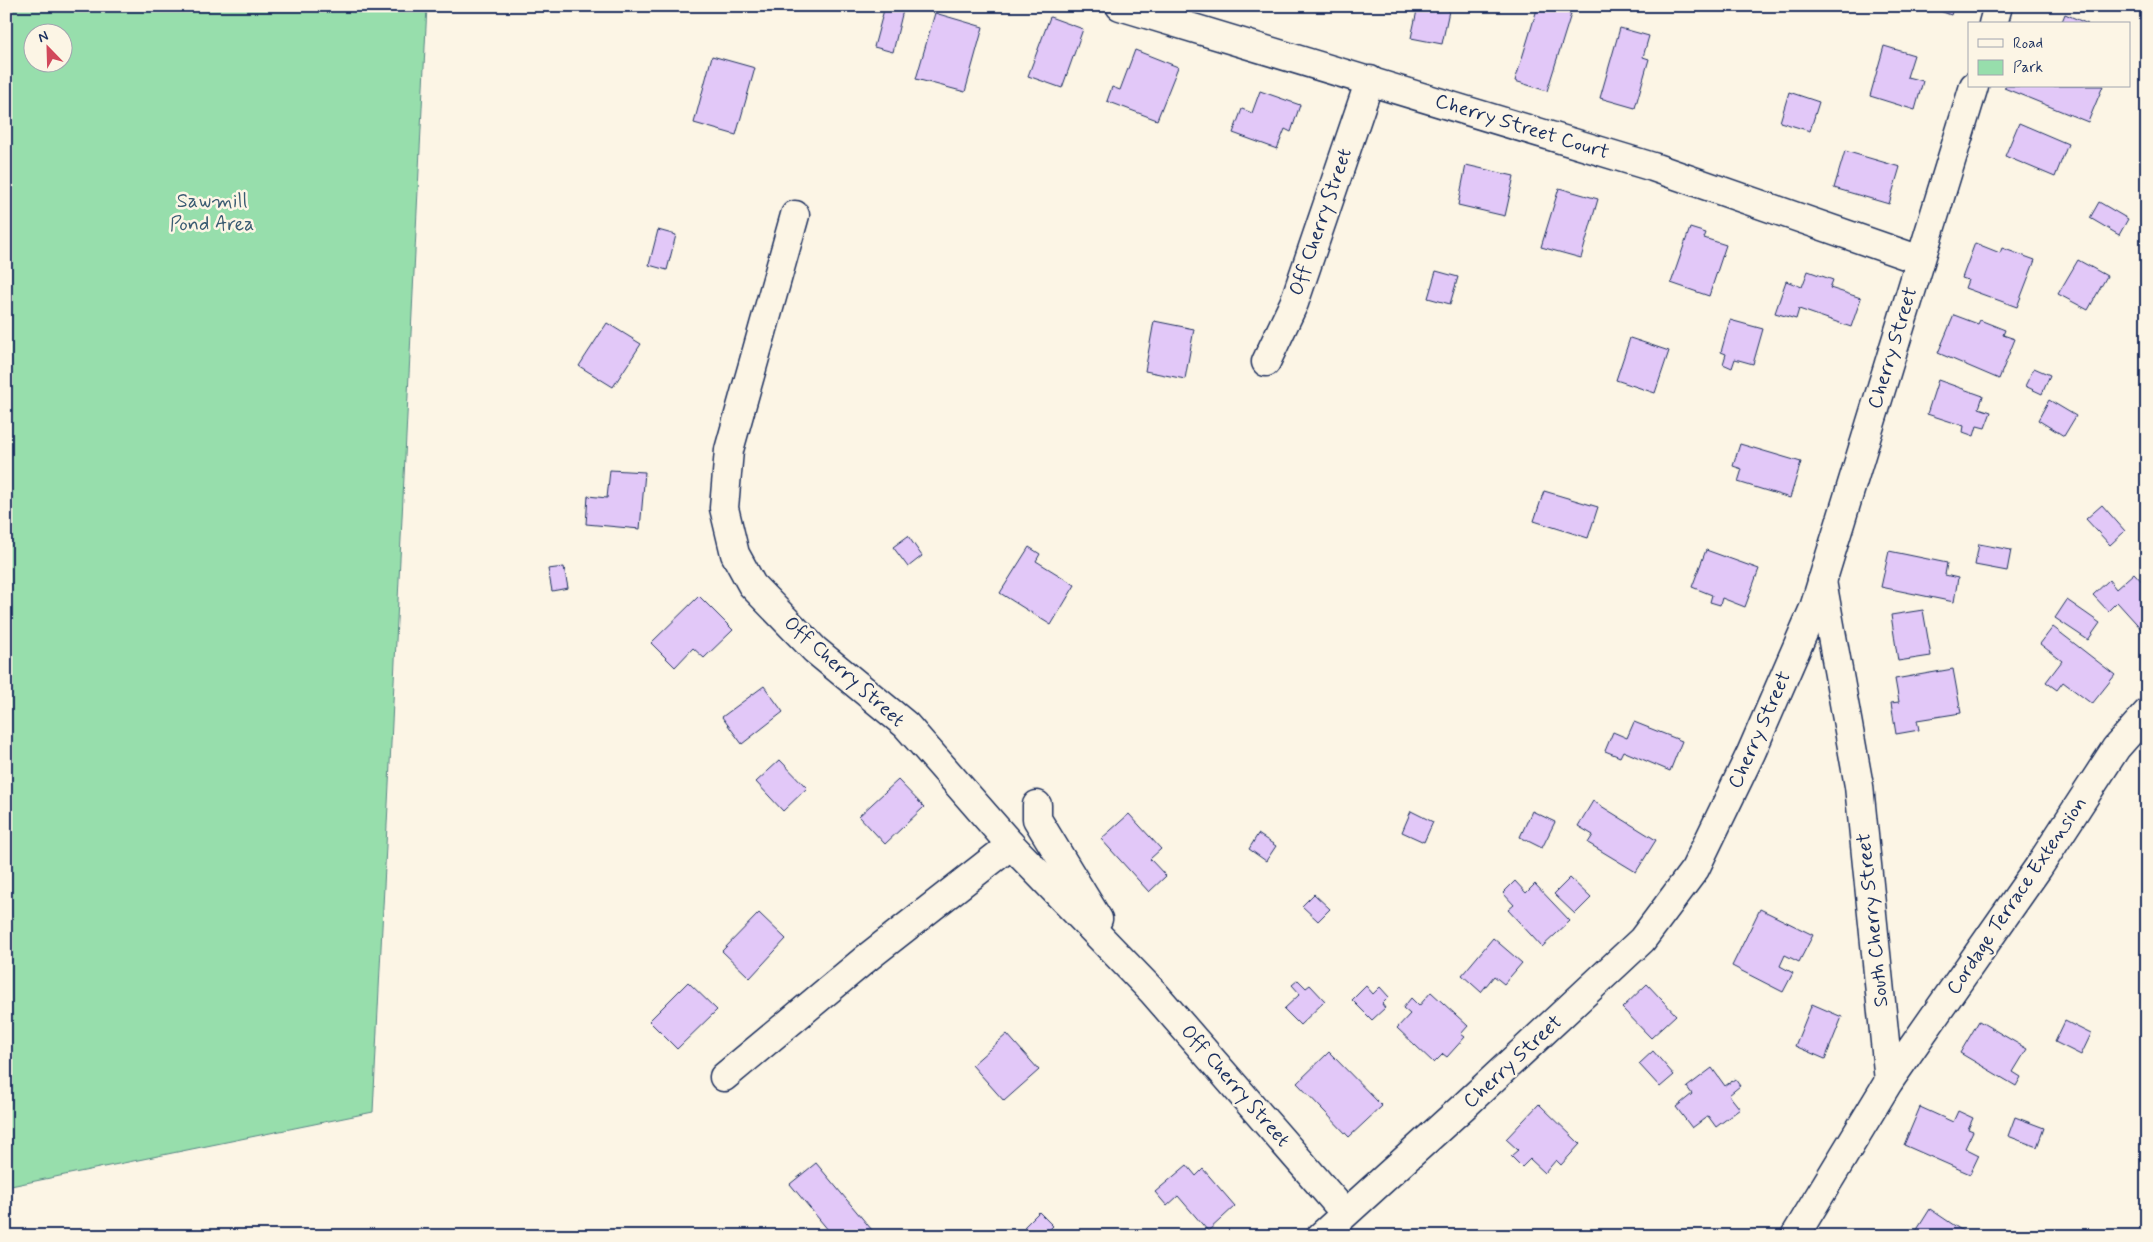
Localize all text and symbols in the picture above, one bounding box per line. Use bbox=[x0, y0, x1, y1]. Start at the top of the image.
north arrow bbox=[22, 22, 72, 72]
legend bbox=[1968, 22, 2130, 88]
text: N bbox=[36, 27, 51, 47]
text: Road bbox=[2013, 34, 2043, 54]
text: Park bbox=[2013, 58, 2043, 78]
street label: Cherry Street Court bbox=[1432, 88, 1612, 166]
street label: Off Cherry Street bbox=[1283, 145, 1359, 299]
park label: Sawmill Pond Area bbox=[170, 188, 254, 238]
street label: Cherry Street bbox=[1862, 284, 1924, 412]
street label: Off Cherry Street bbox=[778, 610, 910, 734]
street label: Cherry Street bbox=[1722, 667, 1798, 793]
street label: Cordage Terrace Extension bbox=[1940, 792, 2094, 1000]
street label: South Cherry Street bbox=[1850, 832, 1896, 1008]
street label: Cherry Street bbox=[1458, 1009, 1568, 1115]
street label: Off Cherry Street bbox=[1174, 1019, 1296, 1153]

